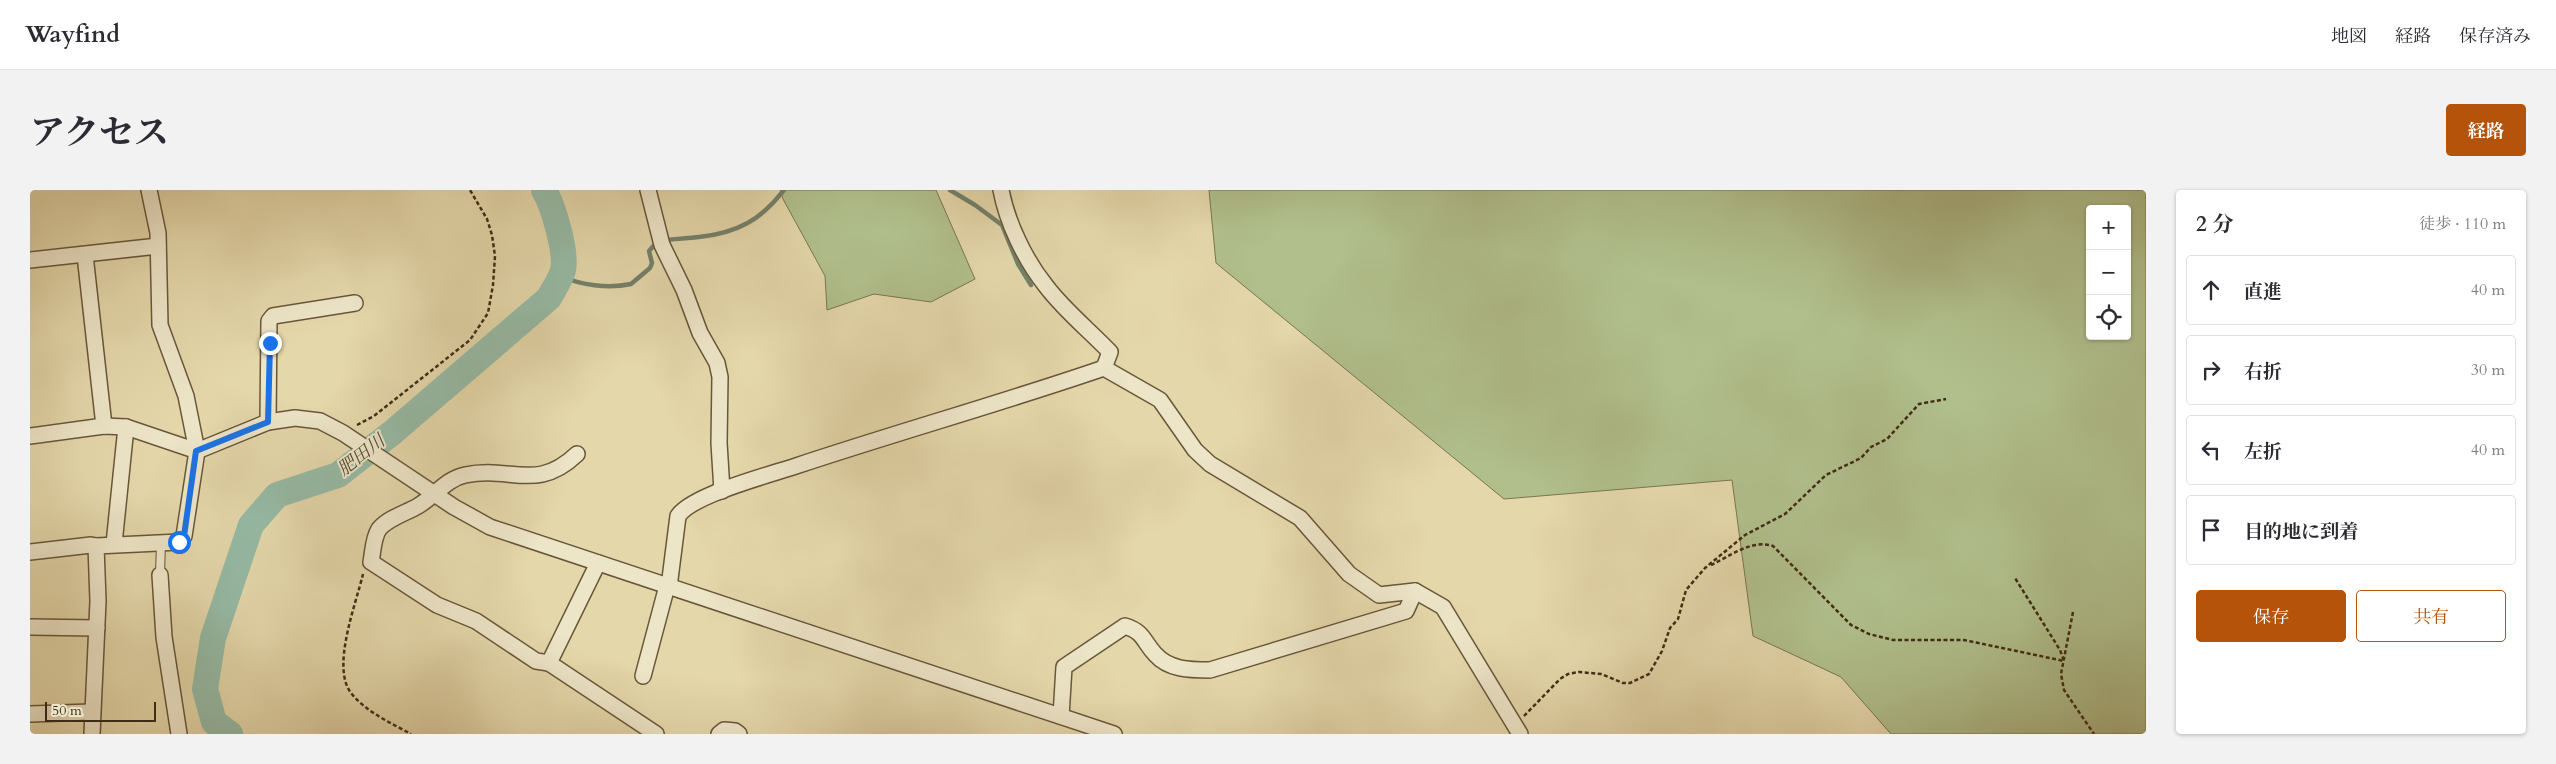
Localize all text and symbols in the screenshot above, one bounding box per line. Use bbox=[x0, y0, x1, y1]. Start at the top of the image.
text: Wayfind bbox=[25, 18, 120, 51]
text: 地図 bbox=[2331, 24, 2367, 49]
text: 経路 bbox=[2395, 24, 2431, 49]
text: 保存済み bbox=[2459, 24, 2531, 49]
button: 経路 bbox=[2446, 104, 2526, 156]
text: アクセス bbox=[30, 109, 169, 157]
map controls bbox=[2086, 205, 2131, 340]
button: + bbox=[2086, 205, 2131, 250]
text: 2 分 bbox=[2196, 210, 2233, 239]
text: 徒歩 · 110 m bbox=[2419, 213, 2506, 235]
button: − bbox=[2086, 250, 2131, 295]
icon: ahead bbox=[2197, 276, 2225, 304]
text: 直進 bbox=[2244, 279, 2282, 305]
text: 40 m bbox=[2471, 279, 2505, 301]
button: locate bbox=[2086, 295, 2131, 340]
route end bbox=[259, 332, 282, 355]
icon: right bbox=[2197, 356, 2225, 384]
text: 右折 bbox=[2244, 359, 2282, 385]
text: 30 m bbox=[2471, 359, 2505, 381]
water label: 肥田川 bbox=[332, 428, 392, 482]
icon: left bbox=[2197, 436, 2225, 464]
text: 左折 bbox=[2244, 439, 2282, 465]
text: 40 m bbox=[2471, 439, 2505, 461]
icon: arrive bbox=[2197, 516, 2225, 544]
text: 目的地に到着 bbox=[2244, 519, 2358, 545]
route start bbox=[168, 531, 191, 554]
button: 保存 bbox=[2196, 590, 2346, 642]
button: 共有 bbox=[2356, 590, 2506, 642]
scale bar bbox=[45, 699, 156, 722]
text: 50 m bbox=[52, 701, 82, 720]

